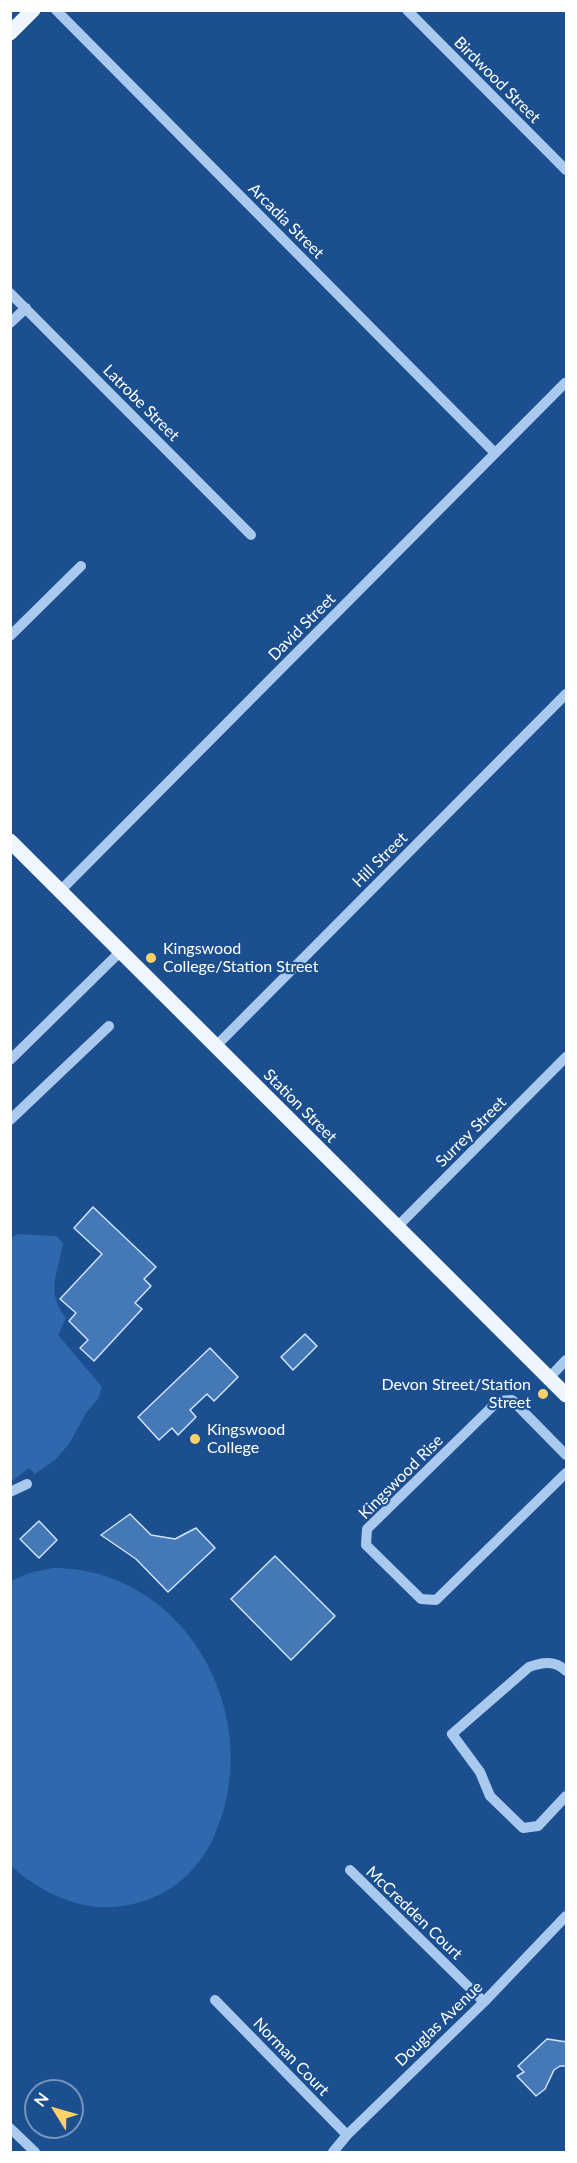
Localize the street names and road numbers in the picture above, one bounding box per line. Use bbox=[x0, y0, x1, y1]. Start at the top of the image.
street label: Birdwood Street bbox=[450, 33, 544, 127]
street label: Arcadia Street bbox=[244, 179, 328, 263]
street label: Latrobe Street bbox=[99, 361, 183, 445]
street label: David Street bbox=[264, 589, 340, 665]
street label: Hill Street bbox=[349, 829, 411, 891]
street label: Station Street bbox=[259, 1065, 341, 1147]
street label: Surrey Street bbox=[432, 1093, 510, 1171]
street label: Kingswood Rise bbox=[355, 1431, 447, 1523]
street label: McCredden Court bbox=[362, 1862, 466, 1964]
street label: Douglas Avenue bbox=[391, 1977, 487, 2071]
street label: Norman Court bbox=[249, 2014, 333, 2100]

